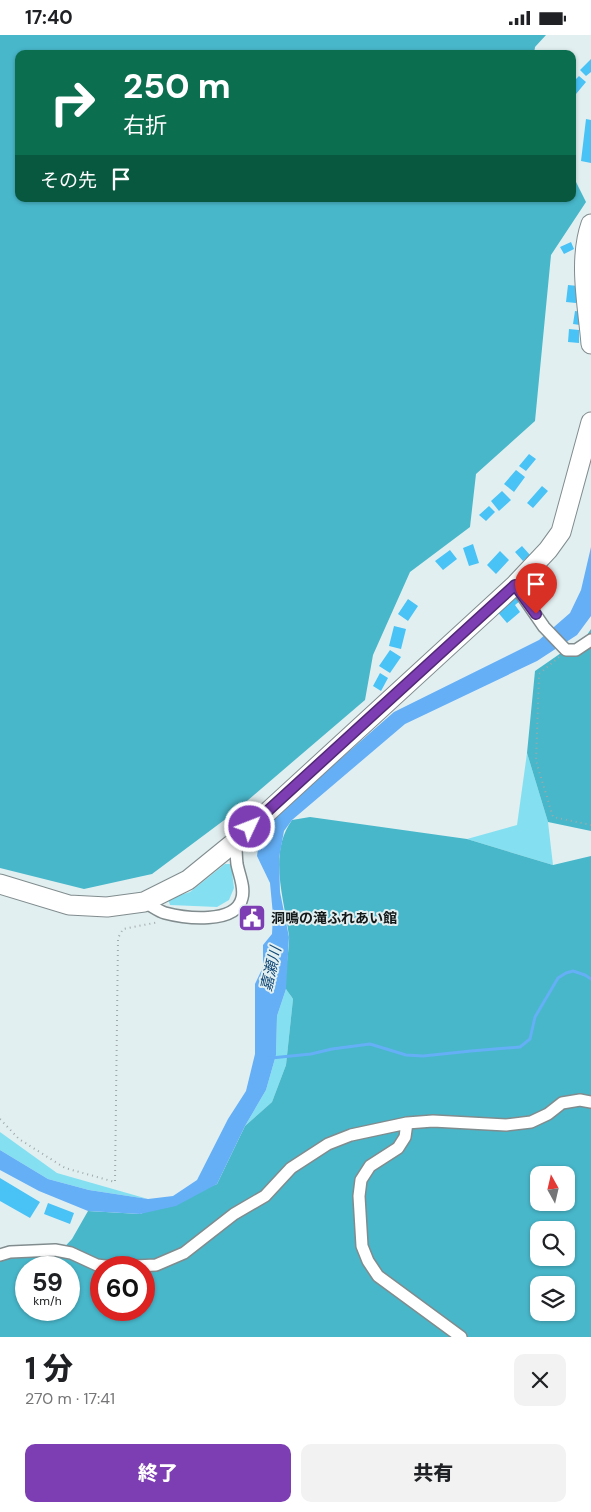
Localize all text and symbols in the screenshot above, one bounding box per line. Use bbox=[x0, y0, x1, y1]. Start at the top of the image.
text: 17:40 bbox=[25, 5, 73, 30]
text: 250 m bbox=[123, 63, 231, 109]
icon: right bbox=[40, 70, 105, 135]
text: 右折 bbox=[123, 111, 167, 140]
icon: arrive bbox=[107, 165, 135, 193]
text: その先 bbox=[40, 168, 97, 193]
pin bbox=[515, 563, 557, 614]
icon: arrive bbox=[522, 570, 550, 598]
position arrow bbox=[223, 800, 275, 852]
public building icon: 洞鳴の滝ふれあい館 bbox=[237, 903, 267, 933]
place label: 洞鳴の滝ふれあい館 bbox=[271, 909, 397, 927]
water label: 嘉瀬川 bbox=[256, 943, 286, 993]
north arrow bbox=[530, 1166, 575, 1211]
map controls bbox=[530, 1166, 575, 1321]
button: search bbox=[530, 1221, 575, 1266]
speed limit sign: 60 bbox=[90, 1256, 155, 1321]
text: 59 bbox=[32, 1266, 63, 1299]
button: layers bbox=[530, 1276, 575, 1321]
text: km/h bbox=[33, 1293, 62, 1309]
text: 1 分 bbox=[25, 1349, 73, 1388]
button: close bbox=[514, 1354, 566, 1406]
text: 270 m · 17:41 bbox=[25, 1388, 115, 1409]
button: 終了 bbox=[25, 1444, 291, 1502]
button: 共有 bbox=[301, 1444, 566, 1502]

